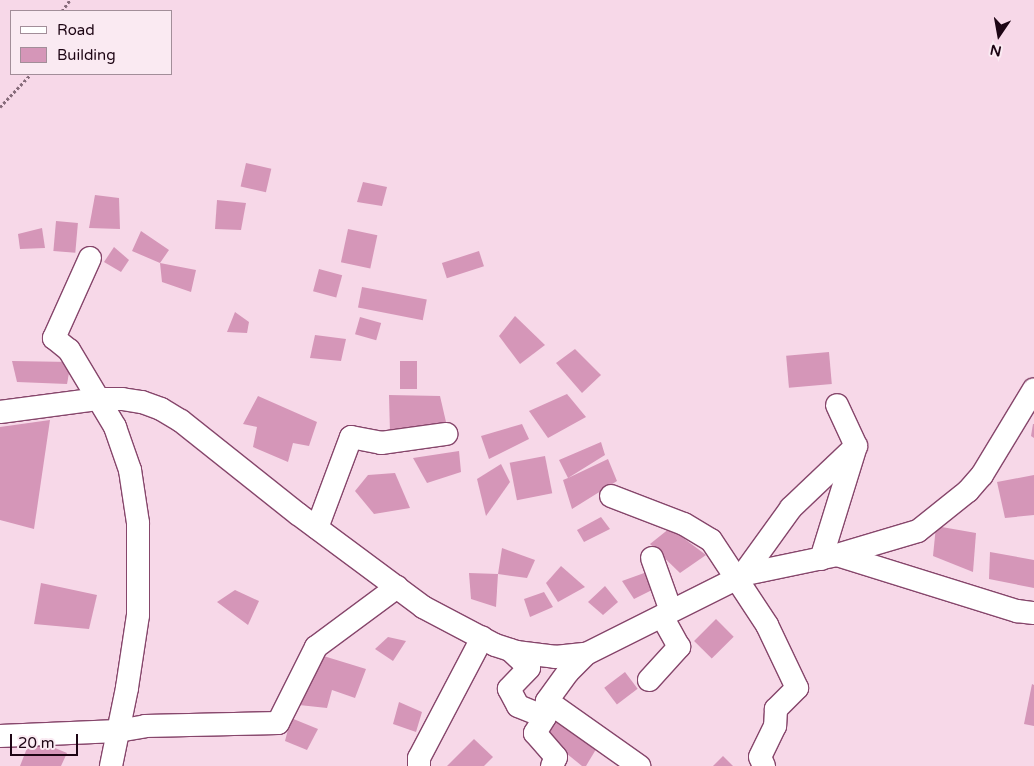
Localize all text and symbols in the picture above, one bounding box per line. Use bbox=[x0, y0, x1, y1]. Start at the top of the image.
legend bbox=[10, 10, 172, 75]
north arrow bbox=[974, 10, 1024, 60]
text: Road bbox=[57, 21, 95, 39]
text: N bbox=[989, 41, 1003, 60]
text: Building bbox=[57, 46, 116, 64]
scale bar bbox=[12, 724, 80, 756]
text: 20 m bbox=[18, 734, 55, 752]

